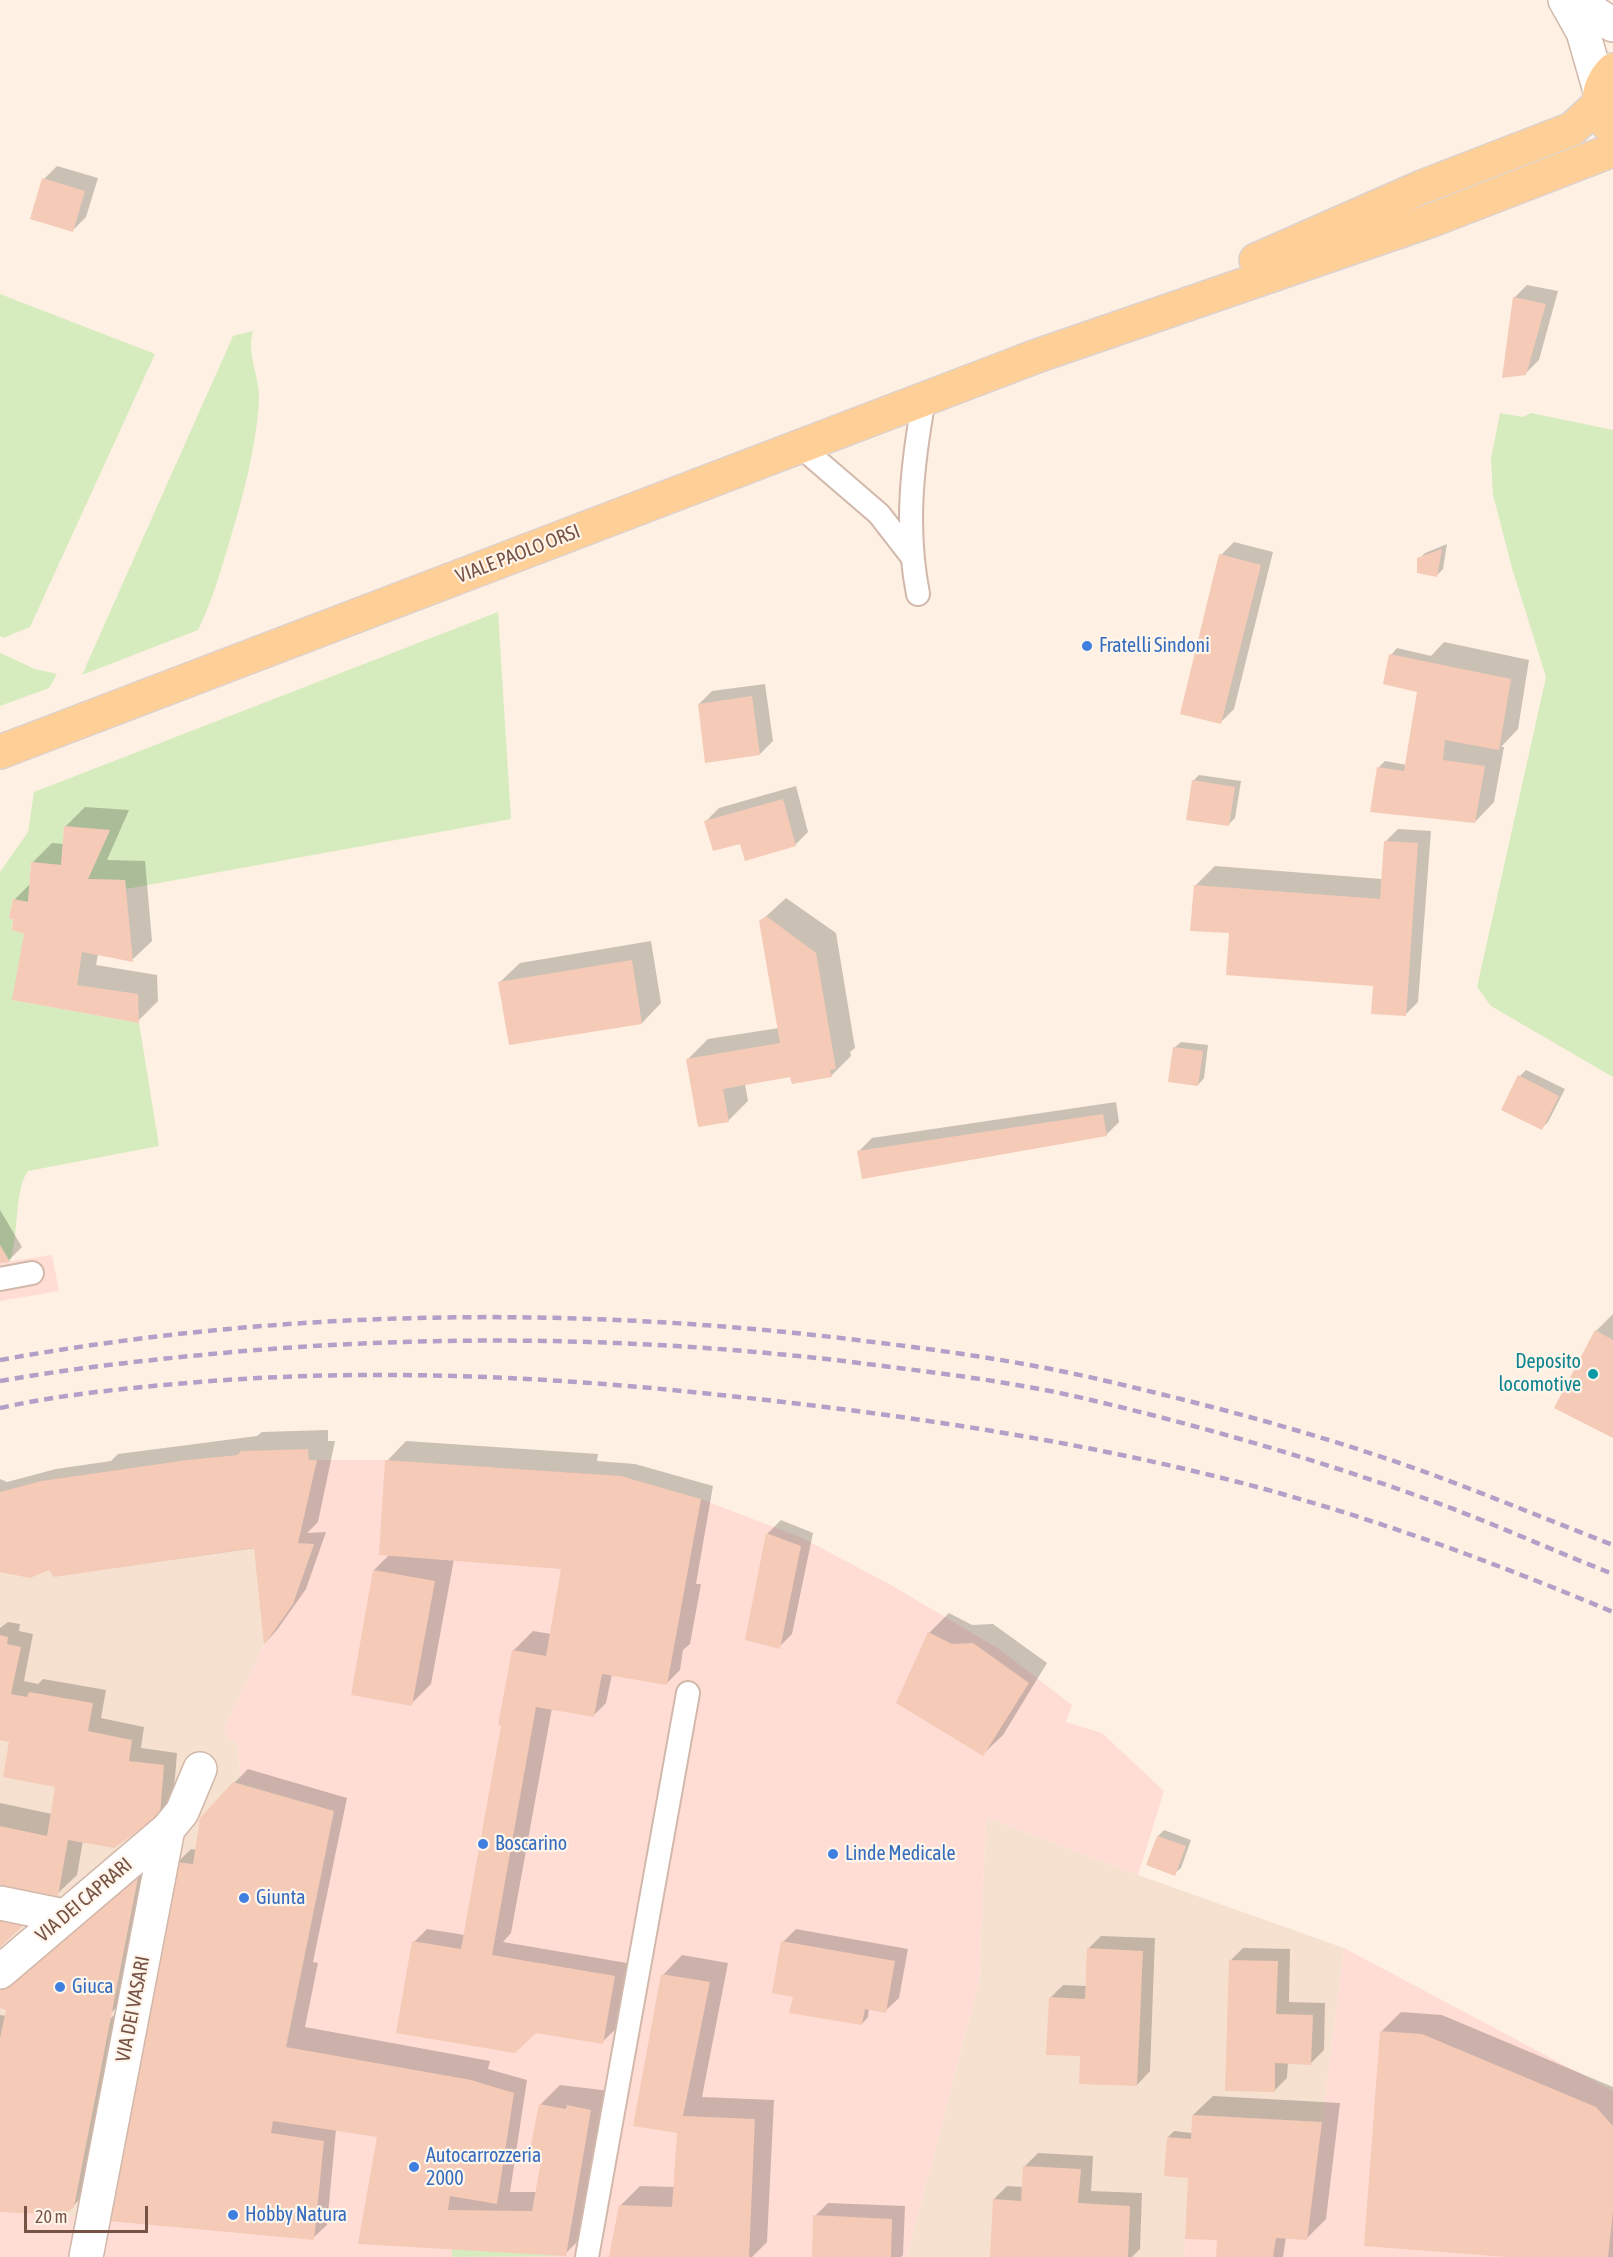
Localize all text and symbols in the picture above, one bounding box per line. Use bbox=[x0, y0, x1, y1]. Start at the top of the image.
street label: VIALE PAOLO ORSI bbox=[452, 519, 584, 589]
place label: Fratelli Sindoni bbox=[1099, 634, 1210, 658]
marker: Fratelli Sindoni bbox=[1080, 639, 1094, 653]
place label: Deposito locomotive bbox=[1498, 1350, 1581, 1397]
marker: Deposito locomotive bbox=[1586, 1367, 1600, 1381]
place label: Boscarino bbox=[495, 1832, 567, 1856]
marker: Boscarino bbox=[476, 1837, 490, 1851]
place label: Linde Medicale bbox=[845, 1842, 956, 1866]
marker: Linde Medicale bbox=[826, 1847, 840, 1861]
street label: VIA DEI CAPRARI bbox=[31, 1853, 137, 1947]
place label: Giunta bbox=[256, 1886, 306, 1910]
marker: Giunta bbox=[237, 1891, 251, 1905]
street label: VIA DEI VASARI bbox=[111, 1954, 155, 2064]
place label: Giuca bbox=[72, 1975, 114, 1999]
marker: Giuca bbox=[53, 1980, 67, 1994]
place label: Autocarrozzeria 2000 bbox=[426, 2144, 541, 2191]
marker: Autocarrozzeria 2000 bbox=[407, 2160, 421, 2174]
scale bar bbox=[27, 2194, 152, 2232]
place label: Hobby Natura bbox=[245, 2203, 347, 2227]
text: 20 m bbox=[35, 2206, 67, 2227]
marker: Hobby Natura bbox=[226, 2208, 240, 2222]

